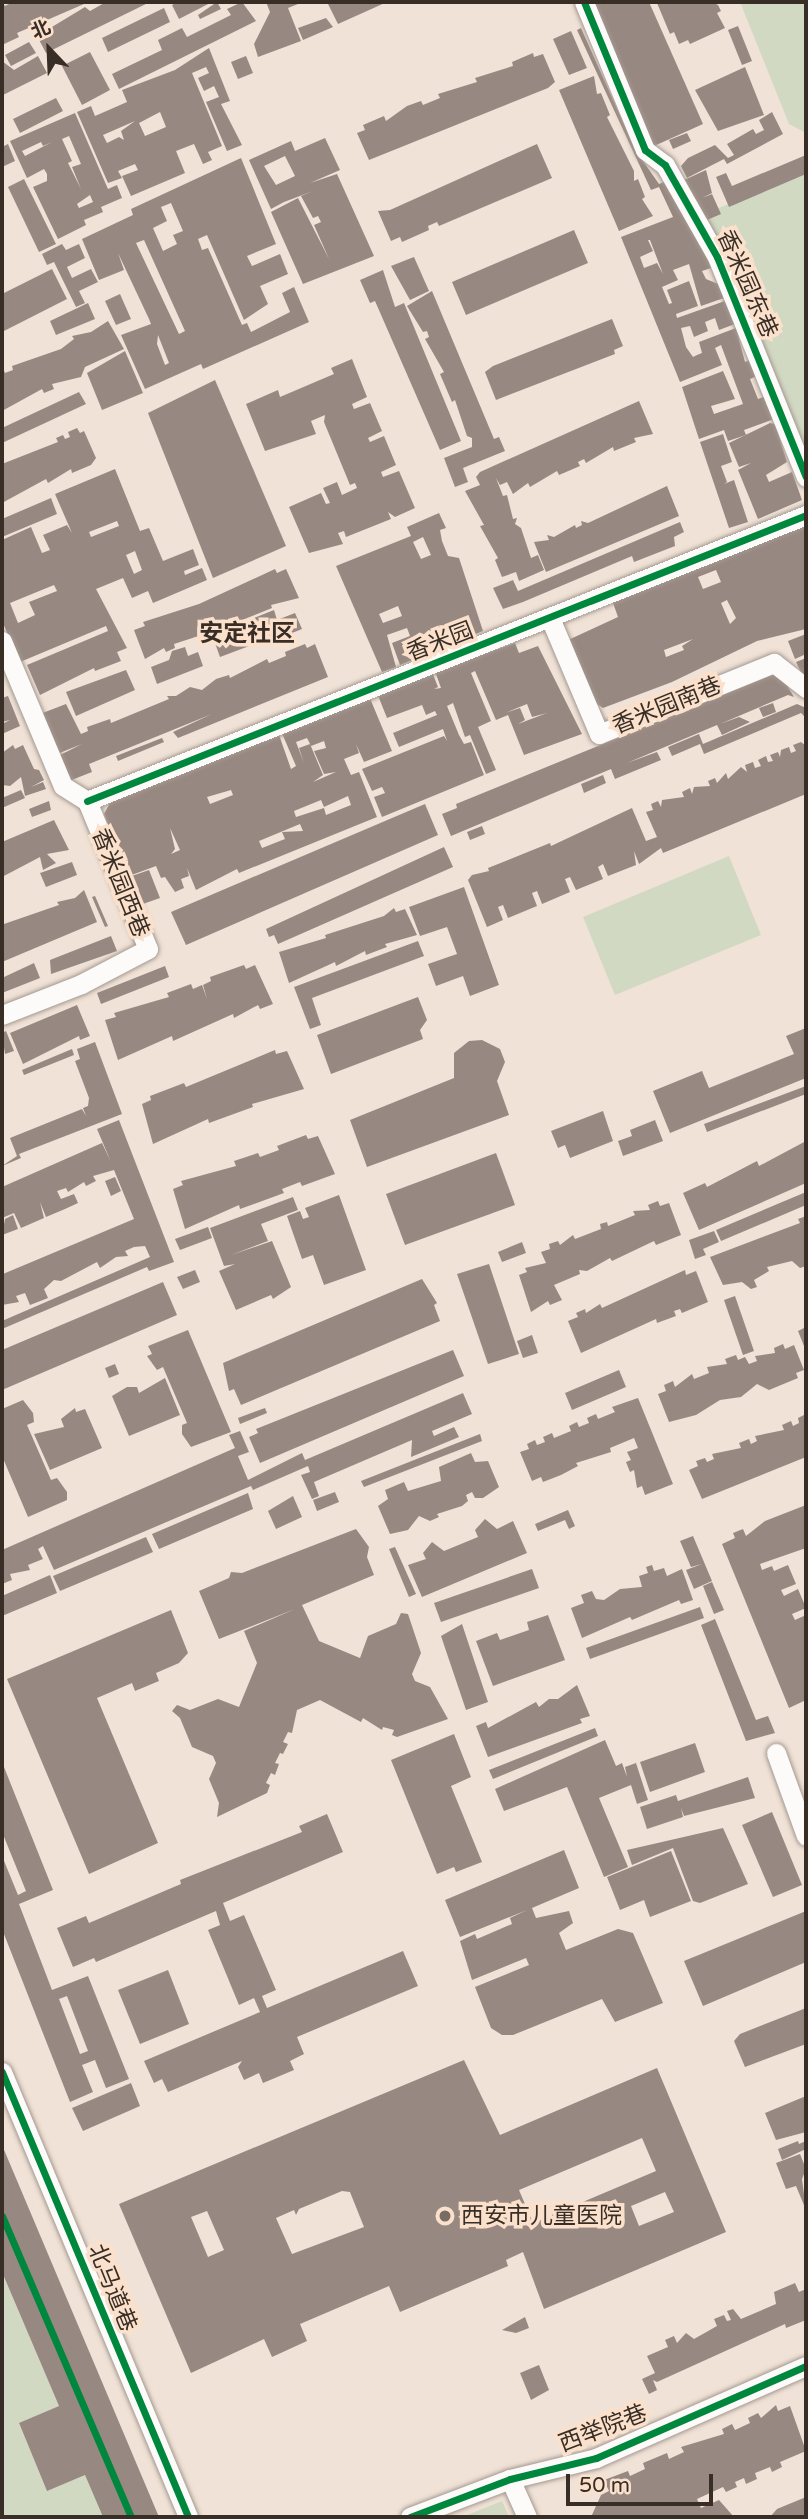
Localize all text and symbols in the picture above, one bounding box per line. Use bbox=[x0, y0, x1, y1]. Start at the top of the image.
north arrow bbox=[14, 14, 84, 84]
text: 北 bbox=[28, 16, 54, 44]
street label: 香米园东巷 bbox=[711, 226, 783, 342]
street label: 香米园 bbox=[403, 617, 477, 667]
district label: 安定社区 bbox=[199, 620, 295, 648]
street label: 香米园南巷 bbox=[609, 672, 725, 740]
street label: 香米园西巷 bbox=[86, 825, 154, 941]
place label: 西安市儿童医院 bbox=[461, 2202, 622, 2230]
marker: 西安市儿童医院 bbox=[435, 2206, 455, 2226]
street label: 北马道巷 bbox=[82, 2240, 142, 2336]
street label: 西举院巷 bbox=[555, 2400, 651, 2458]
scale bar bbox=[570, 2460, 717, 2504]
text: 50 m bbox=[579, 2473, 630, 2498]

